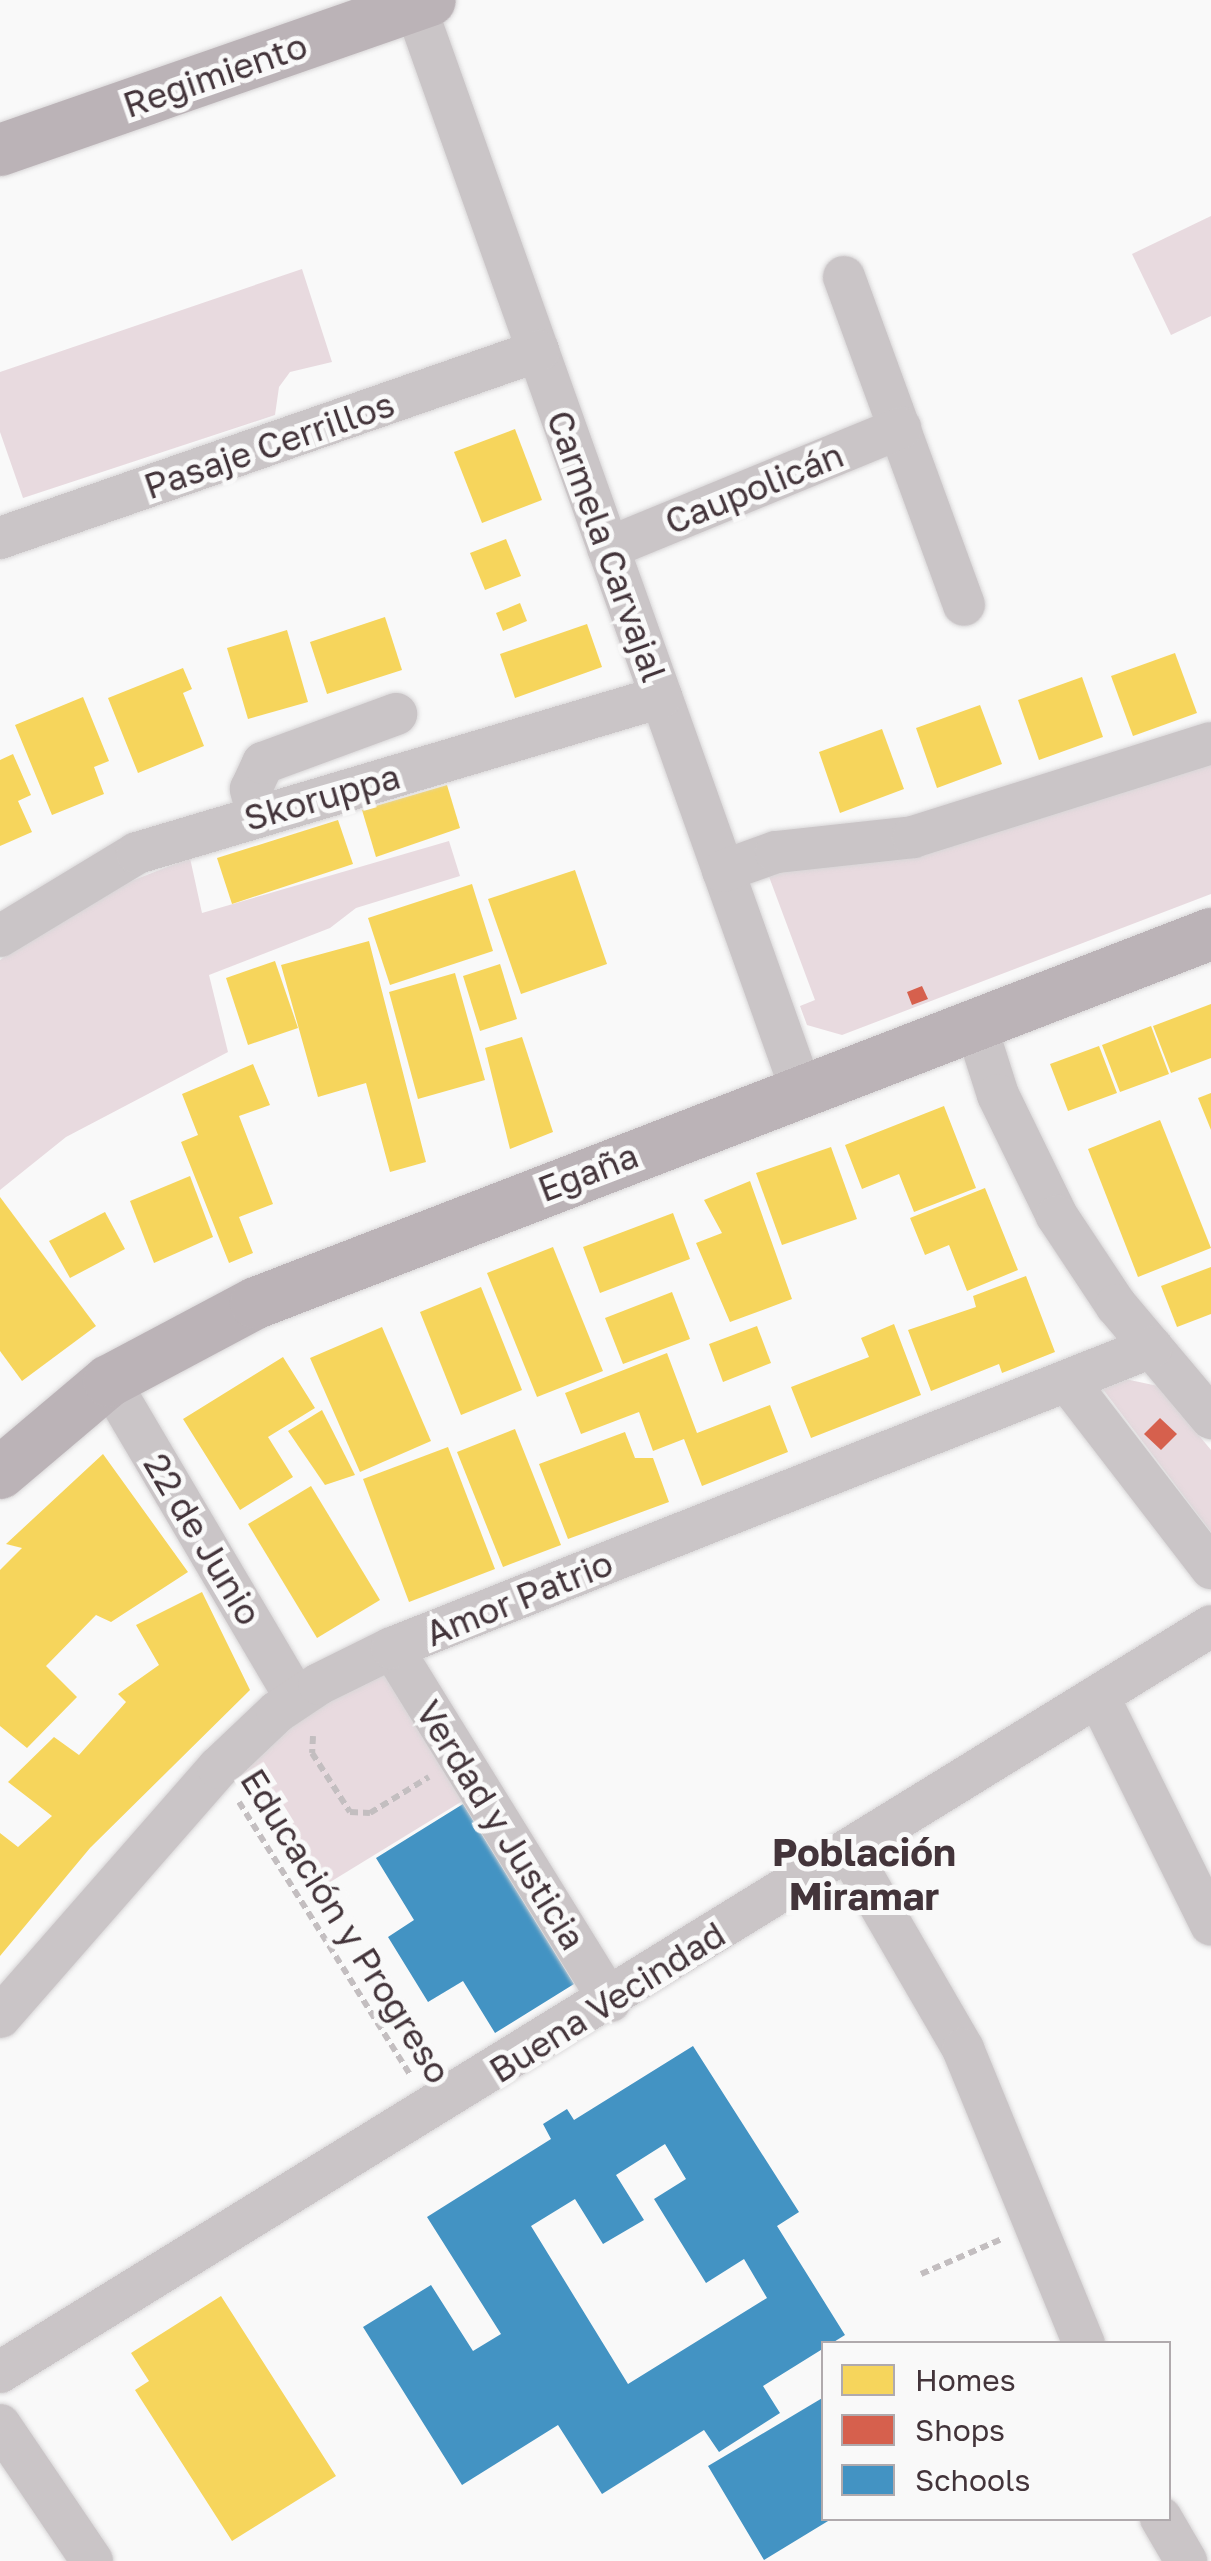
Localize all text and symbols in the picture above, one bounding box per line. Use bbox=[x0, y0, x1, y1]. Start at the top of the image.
street label: Regimiento bbox=[118, 24, 312, 126]
street label: Pasaje Cerrillos bbox=[139, 383, 399, 507]
street label: Carmela Carvajal bbox=[538, 405, 676, 687]
street label: Caupolicán bbox=[659, 433, 849, 543]
street label: Skoruppa bbox=[239, 755, 405, 839]
street label: Egaña bbox=[532, 1134, 644, 1210]
street label: 22 de Junio bbox=[135, 1446, 271, 1632]
street label: Amor Patrio bbox=[419, 1541, 619, 1655]
street label: Verdad y Justicia bbox=[408, 1693, 594, 1957]
street label: Educación y Progreso bbox=[232, 1761, 460, 2091]
district label: Población Miramar bbox=[772, 1829, 956, 1918]
street label: Buena Vecindad bbox=[482, 1913, 732, 2091]
legend bbox=[821, 2341, 1171, 2521]
text: Homes bbox=[915, 2362, 1016, 2398]
text: Shops bbox=[915, 2412, 1005, 2448]
text: Schools bbox=[915, 2462, 1031, 2498]

